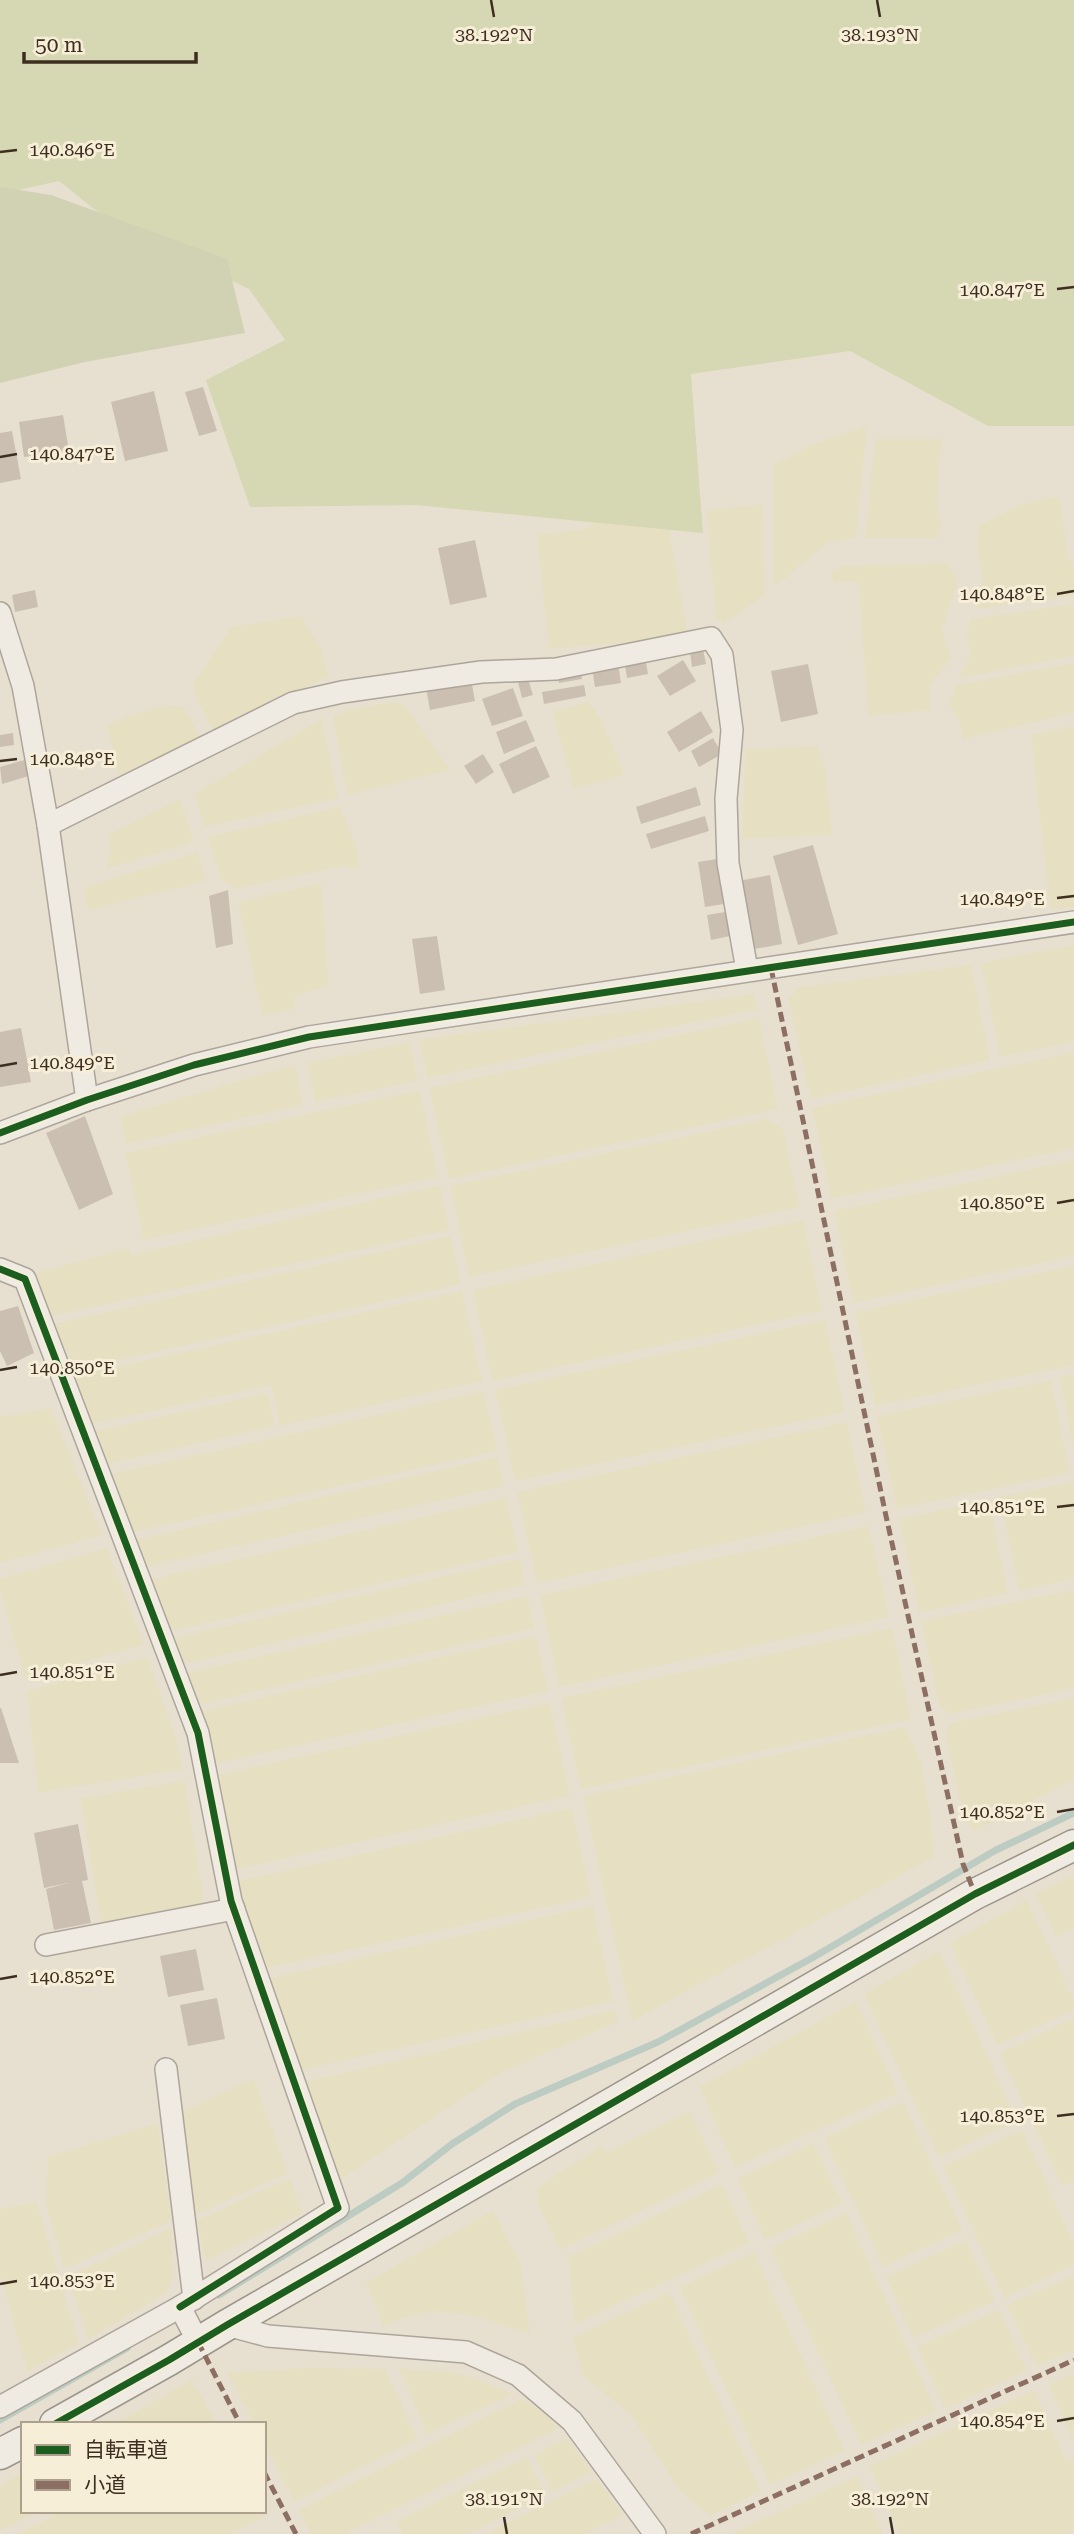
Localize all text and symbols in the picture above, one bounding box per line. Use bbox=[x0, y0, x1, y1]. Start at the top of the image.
scale bar bbox=[24, 21, 196, 65]
text: 38.192°N bbox=[455, 24, 533, 45]
text: 38.193°N bbox=[841, 24, 919, 45]
text: 50 m bbox=[35, 33, 83, 57]
text: 140.846°E bbox=[29, 139, 115, 160]
text: 140.847°E bbox=[959, 279, 1045, 300]
text: 140.847°E bbox=[29, 443, 115, 464]
text: 140.848°E bbox=[959, 583, 1045, 604]
text: 140.848°E bbox=[29, 748, 115, 769]
text: 140.849°E bbox=[959, 888, 1045, 909]
text: 140.849°E bbox=[29, 1052, 115, 1073]
text: 140.850°E bbox=[959, 1192, 1045, 1213]
text: 140.850°E bbox=[29, 1357, 115, 1378]
text: 140.851°E bbox=[959, 1496, 1045, 1517]
text: 140.851°E bbox=[29, 1661, 115, 1682]
text: 140.852°E bbox=[959, 1801, 1045, 1822]
text: 140.852°E bbox=[29, 1966, 115, 1987]
text: 140.853°E bbox=[959, 2105, 1045, 2126]
text: 140.853°E bbox=[29, 2270, 115, 2291]
text: 140.854°E bbox=[959, 2410, 1045, 2431]
legend bbox=[21, 2422, 266, 2513]
text: 自転車道 bbox=[84, 2438, 168, 2462]
text: 小道 bbox=[84, 2473, 126, 2497]
text: 38.191°N bbox=[465, 2488, 543, 2509]
text: 38.192°N bbox=[851, 2488, 929, 2509]

